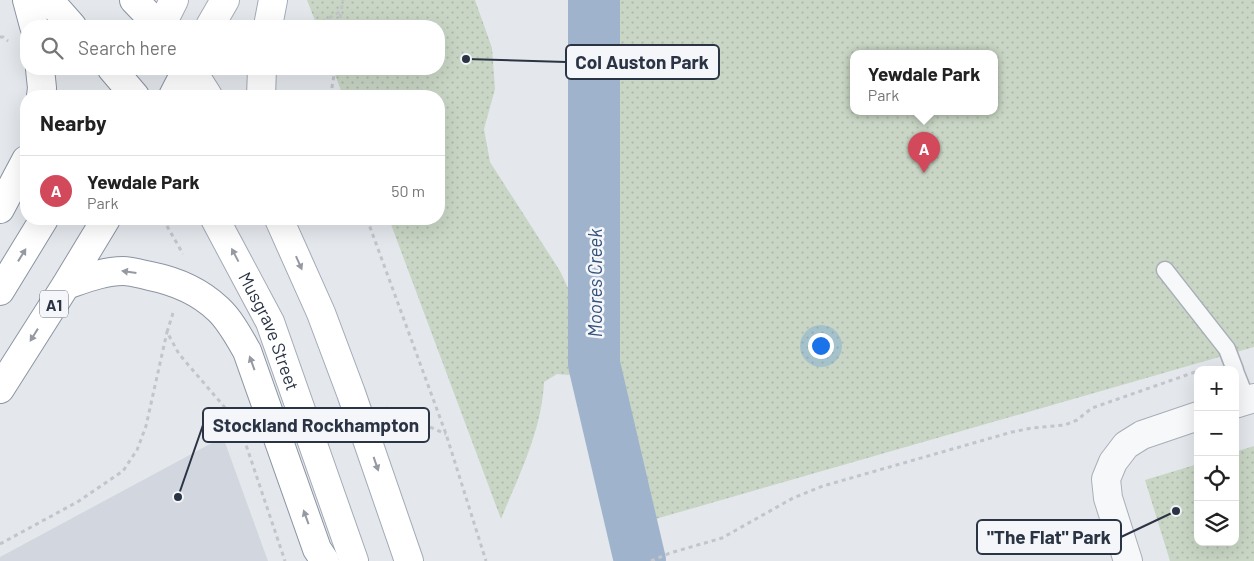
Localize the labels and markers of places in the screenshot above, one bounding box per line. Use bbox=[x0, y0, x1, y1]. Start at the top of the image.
callout: Col Auston Park bbox=[566, 45, 719, 79]
pin: A bbox=[908, 132, 940, 173]
callout: Stockland Rockhampton bbox=[203, 408, 429, 442]
callout: "The Flat" Park bbox=[977, 520, 1121, 554]

